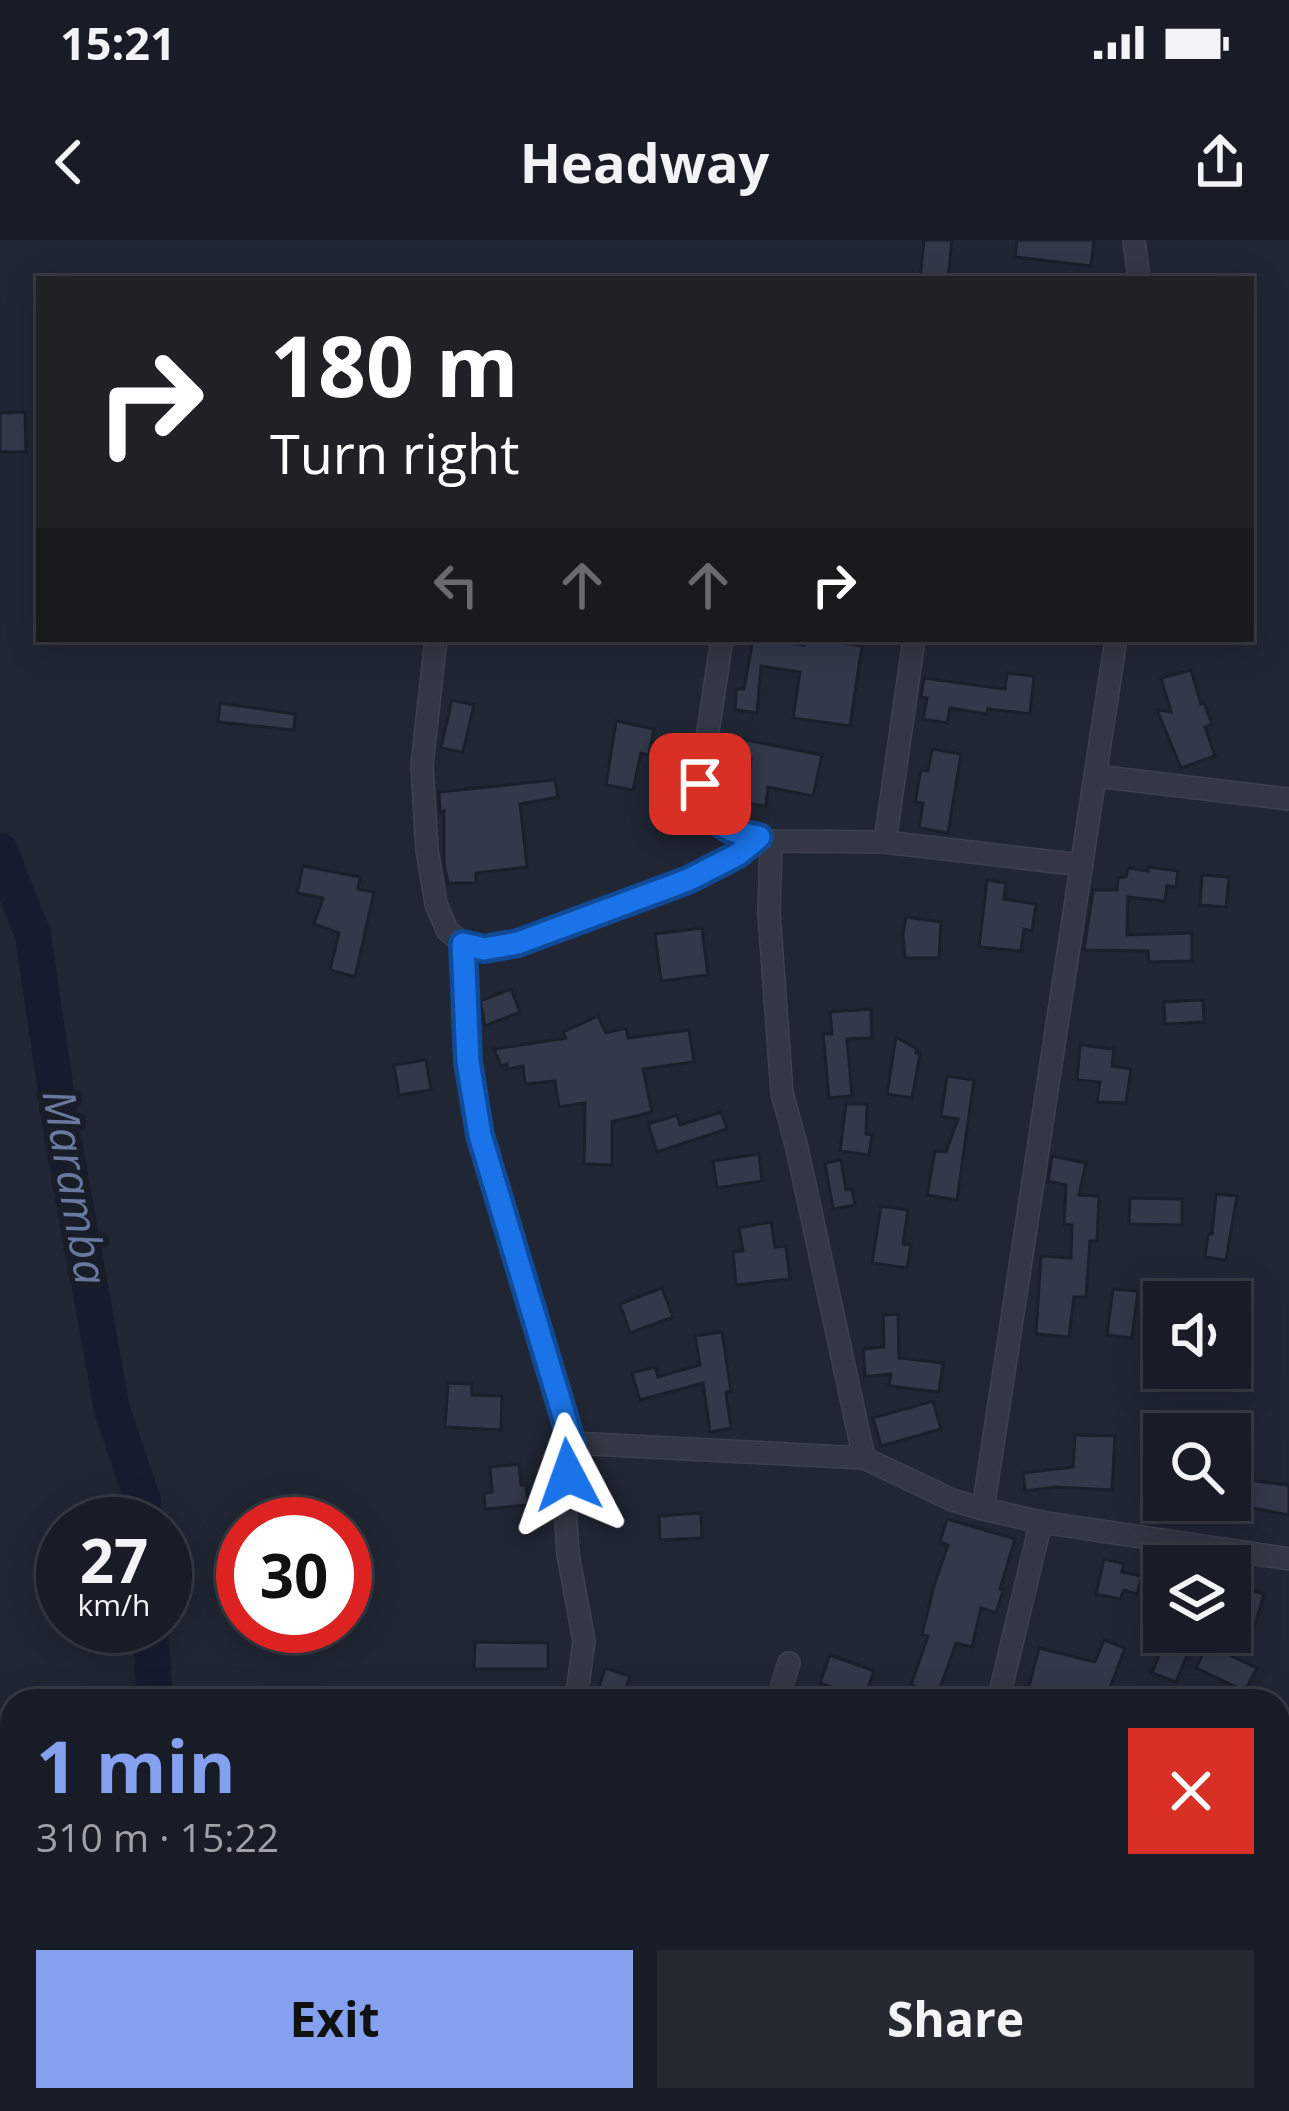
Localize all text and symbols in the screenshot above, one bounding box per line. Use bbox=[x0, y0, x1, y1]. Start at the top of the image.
text: 15:21 bbox=[60, 12, 176, 73]
text: Headway bbox=[520, 125, 769, 199]
icon: back bbox=[36, 129, 102, 195]
icon: share bbox=[1187, 129, 1253, 195]
text: 180 m bbox=[270, 307, 518, 422]
icon: right bbox=[72, 324, 228, 480]
text: Turn right bbox=[270, 416, 519, 490]
icon: left bbox=[423, 552, 489, 618]
icon: ahead bbox=[549, 552, 615, 618]
icon: ahead bbox=[675, 552, 741, 618]
icon: right bbox=[801, 552, 867, 618]
pin bbox=[649, 733, 751, 835]
icon: arrive bbox=[667, 751, 733, 817]
water label: Maramba bbox=[29, 1084, 124, 1289]
map controls bbox=[1143, 1281, 1251, 1653]
button: sound bbox=[1143, 1281, 1251, 1389]
position arrow bbox=[505, 1412, 631, 1538]
button: search bbox=[1143, 1413, 1251, 1521]
speed limit sign: 30 bbox=[216, 1497, 372, 1653]
text: 27 bbox=[80, 1519, 148, 1601]
button: layers bbox=[1143, 1545, 1251, 1653]
text: km/h bbox=[78, 1584, 150, 1625]
text: 1 min bbox=[36, 1716, 236, 1814]
button: close bbox=[1128, 1728, 1254, 1854]
text: 310 m · 15:22 bbox=[36, 1810, 279, 1863]
button: Exit bbox=[36, 1950, 633, 2088]
button: Share bbox=[657, 1950, 1254, 2088]

